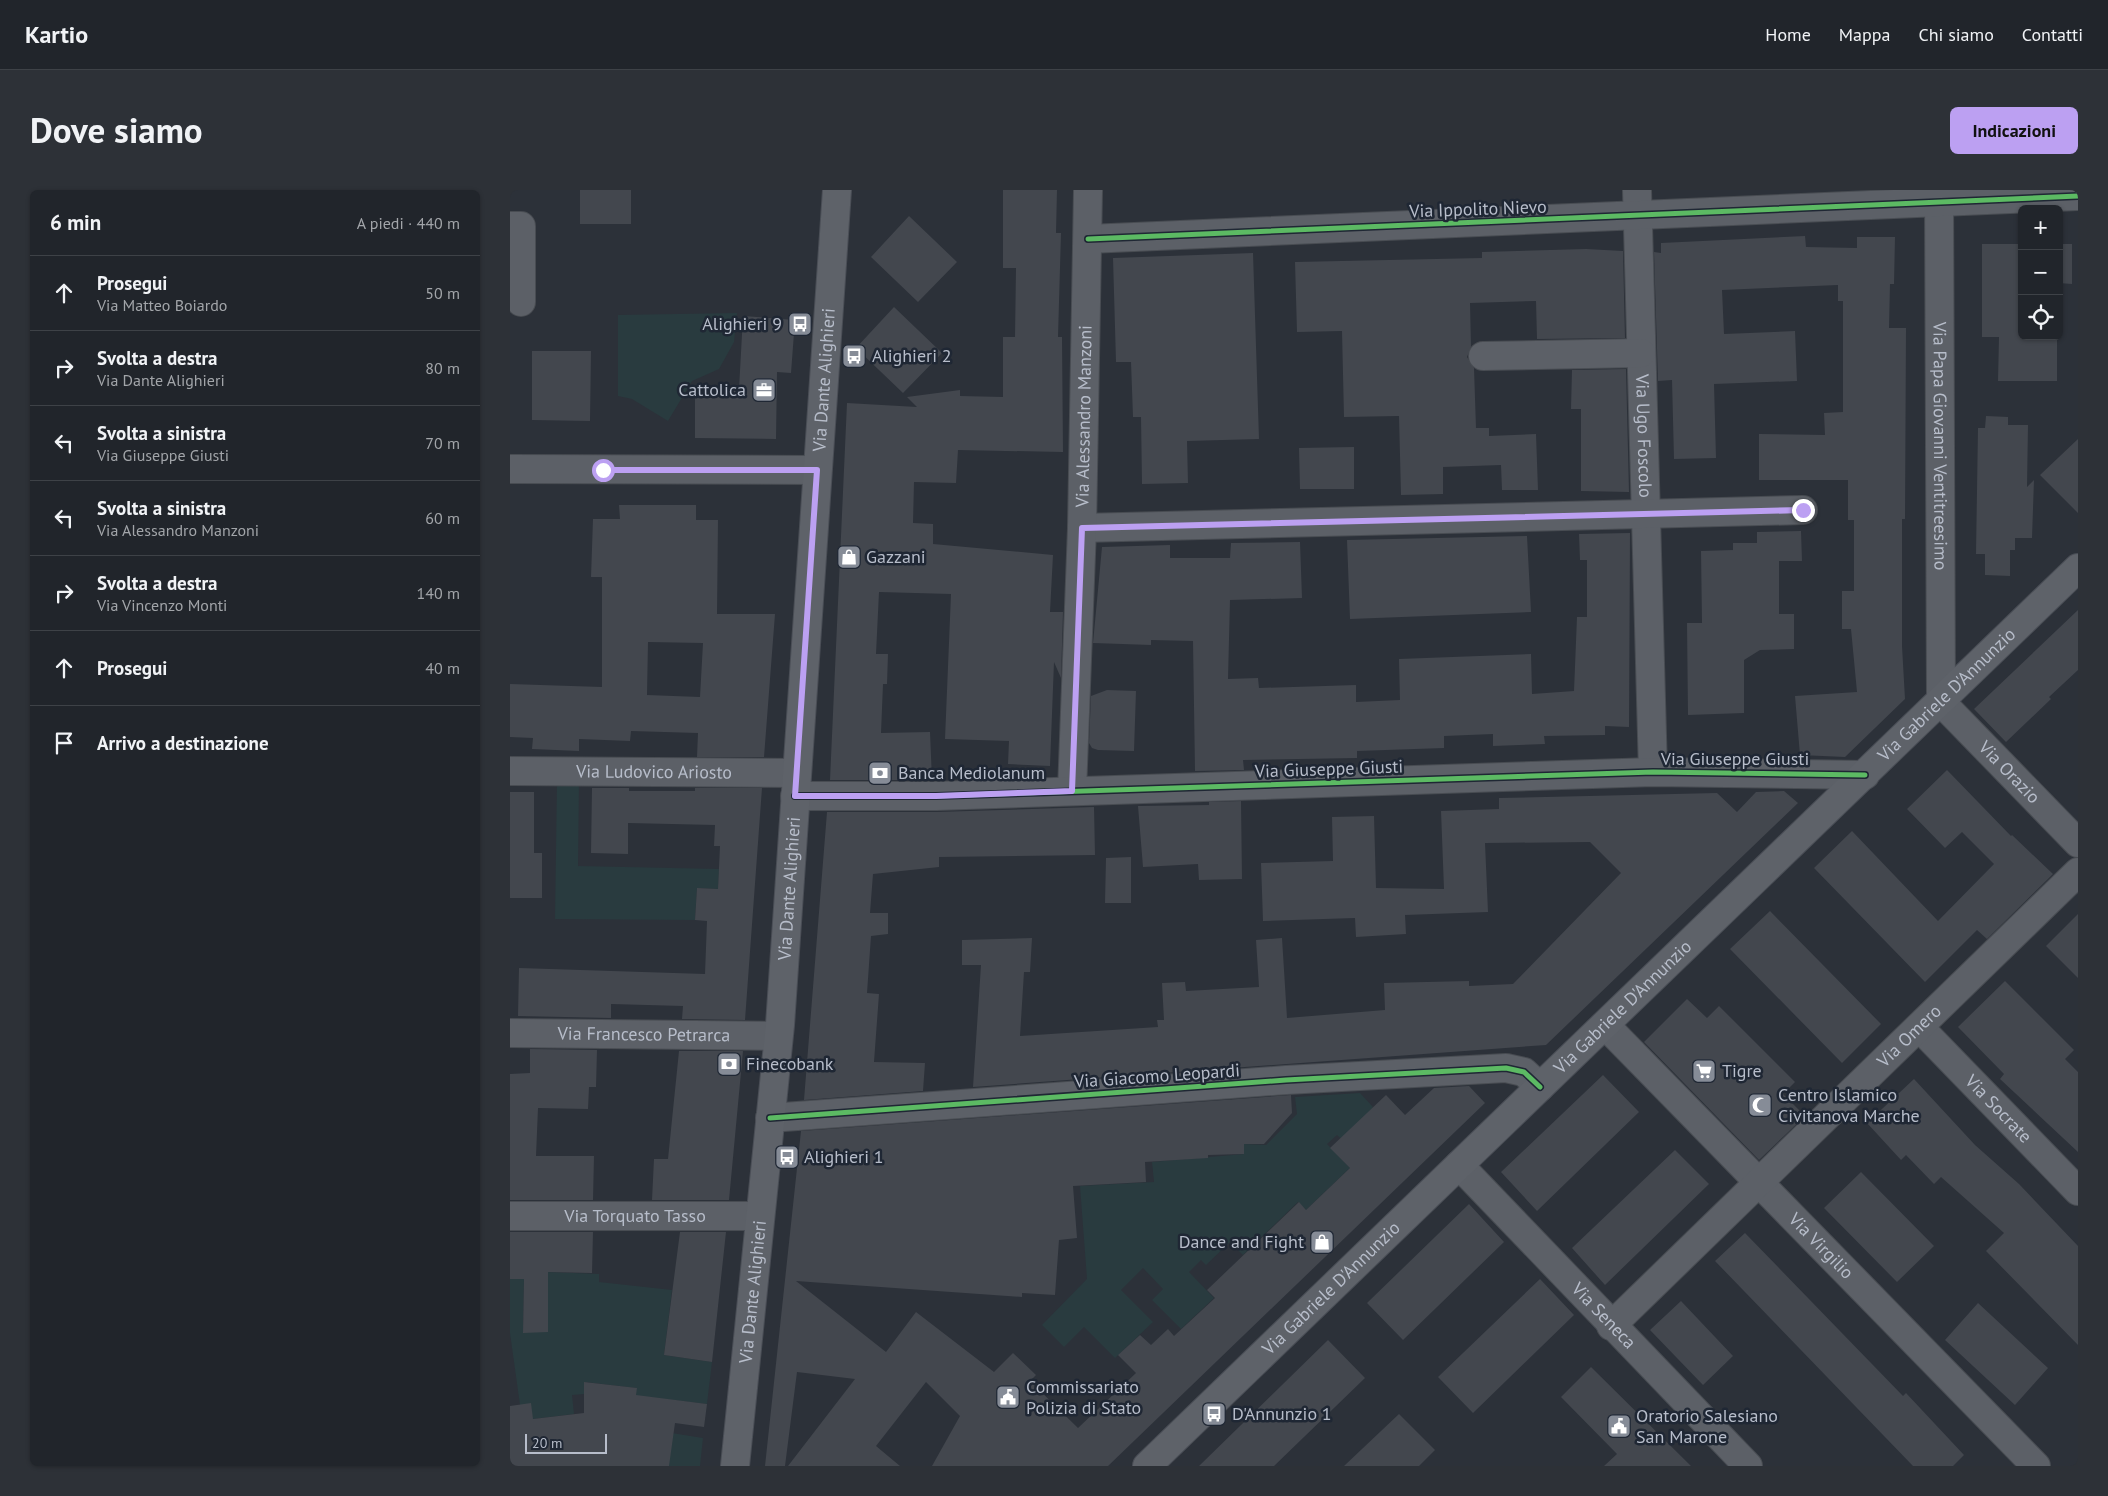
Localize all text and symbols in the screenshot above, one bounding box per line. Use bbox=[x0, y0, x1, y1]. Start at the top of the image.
text: Kartio bbox=[25, 19, 88, 50]
text: Home bbox=[1765, 23, 1811, 46]
text: Mappa bbox=[1839, 23, 1890, 46]
text: Chi siamo bbox=[1918, 23, 1994, 46]
text: Contatti bbox=[2022, 23, 2083, 46]
text: Dove siamo bbox=[30, 107, 203, 153]
button: Indicazioni bbox=[1950, 107, 2078, 154]
street label: Via Ippolito Nievo bbox=[1408, 195, 1547, 222]
map controls bbox=[2018, 205, 2063, 340]
button: + bbox=[2018, 205, 2063, 250]
text: 6 min bbox=[50, 209, 101, 236]
text: A piedi · 440 m bbox=[357, 213, 460, 233]
button: − bbox=[2018, 250, 2063, 295]
text: Prosegui bbox=[97, 271, 167, 295]
icon: ahead bbox=[50, 279, 78, 307]
text: 50 m bbox=[425, 283, 460, 303]
text: Via Matteo Boiardo bbox=[97, 295, 227, 315]
button: locate bbox=[2018, 295, 2063, 340]
street label: Via Dante Alighieri bbox=[807, 307, 840, 453]
bus stop icon: Alighieri 9 bbox=[787, 311, 813, 337]
place label: Alighieri 9 bbox=[702, 312, 782, 335]
street label: Via Papa Giovanni Ventitreesimo bbox=[1929, 321, 1952, 570]
street label: Via Alessandro Manzoni bbox=[1070, 325, 1097, 509]
bus stop icon: Alighieri 2 bbox=[841, 343, 867, 369]
place label: Alighieri 2 bbox=[872, 344, 952, 367]
text: Svolta a destra bbox=[97, 346, 218, 370]
icon: right bbox=[50, 354, 78, 382]
text: 80 m bbox=[425, 358, 460, 378]
text: Via Dante Alighieri bbox=[97, 370, 225, 390]
street label: Via Ugo Foscolo bbox=[1631, 373, 1657, 498]
office icon: Cattolica bbox=[751, 377, 777, 403]
place label: Cattolica bbox=[678, 378, 746, 401]
text: Svolta a sinistra bbox=[97, 421, 226, 445]
icon: left bbox=[50, 429, 78, 457]
text: 70 m bbox=[425, 433, 460, 453]
text: Via Giuseppe Giusti bbox=[97, 445, 229, 465]
route start bbox=[592, 459, 615, 482]
text: Svolta a sinistra bbox=[97, 496, 226, 520]
route end bbox=[1792, 499, 1815, 522]
icon: left bbox=[50, 504, 78, 532]
text: 60 m bbox=[425, 508, 460, 528]
text: Via Alessandro Manzoni bbox=[97, 520, 259, 540]
shop icon: Gazzani bbox=[836, 544, 862, 570]
place label: Gazzani bbox=[866, 545, 926, 568]
text: Svolta a destra bbox=[97, 571, 218, 595]
icon: right bbox=[50, 579, 78, 607]
text: 140 m bbox=[417, 583, 460, 603]
text: Via Vincenzo Monti bbox=[97, 595, 227, 615]
street label: Via Gabriele D'Annunzio bbox=[1872, 623, 2020, 767]
icon: ahead bbox=[50, 654, 78, 682]
text: Prosegui bbox=[97, 656, 167, 680]
text: 40 m bbox=[425, 658, 460, 678]
icon: arrive bbox=[50, 729, 78, 757]
text: Arrivo a destinazione bbox=[97, 731, 269, 755]
street label: Via Orazio bbox=[1973, 735, 2045, 808]
street label: Via Giuseppe Giusti bbox=[1660, 747, 1809, 770]
street label: Via Giuseppe Giusti bbox=[1253, 754, 1404, 783]
street label: Via Ludovico Ariosto bbox=[575, 759, 732, 784]
bank icon: Banca Mediolanum bbox=[867, 760, 893, 786]
place label: Banca Mediolanum bbox=[898, 761, 1045, 784]
street label: Via Dante Alighieri bbox=[772, 816, 805, 962]
street label: Via Gabriele D'Annunzio bbox=[1548, 935, 1696, 1079]
street label: Via Omero bbox=[1871, 999, 1946, 1073]
street label: Via Francesco Petrarca bbox=[557, 1022, 730, 1046]
bank icon: Finecobank bbox=[716, 1051, 742, 1077]
place label: Finecobank bbox=[746, 1052, 834, 1075]
street label: Via Giacomo Leopardi bbox=[1072, 1058, 1241, 1093]
supermarket icon: Tigre bbox=[1691, 1058, 1717, 1084]
place label: Tigre bbox=[1722, 1059, 1762, 1082]
street label: Via Socrate bbox=[1960, 1069, 2037, 1147]
place label: Centro Islamico Civitanova Marche bbox=[1778, 1083, 1920, 1127]
mosque icon: Centro Islamico Civitanova Marche bbox=[1747, 1092, 1773, 1118]
bus stop icon: Alighieri 1 bbox=[774, 1144, 800, 1170]
place label: Alighieri 1 bbox=[804, 1145, 884, 1168]
street label: Via Torquato Tasso bbox=[563, 1204, 706, 1227]
street label: Via Virgilio bbox=[1783, 1207, 1859, 1284]
street label: Via Gabriele D'Annunzio bbox=[1256, 1216, 1405, 1360]
street label: Via Dante Alighieri bbox=[733, 1219, 771, 1366]
shop icon: Dance and Fight bbox=[1309, 1229, 1335, 1255]
place label: Dance and Fight bbox=[1179, 1230, 1304, 1253]
street label: Via Seneca bbox=[1566, 1277, 1641, 1353]
place label: Commissariato Polizia di Stato bbox=[1026, 1375, 1141, 1419]
public building icon: Commissariato Polizia di Stato bbox=[995, 1384, 1021, 1410]
bus stop icon: D'Annunzio 1 bbox=[1201, 1401, 1227, 1427]
place label: D'Annunzio 1 bbox=[1232, 1402, 1332, 1425]
place label: Oratorio Salesiano San Marone bbox=[1636, 1404, 1778, 1448]
public building icon: Oratorio Salesiano San Marone bbox=[1606, 1413, 1632, 1439]
scale bar bbox=[525, 1431, 608, 1454]
text: 20 m bbox=[532, 1434, 562, 1452]

